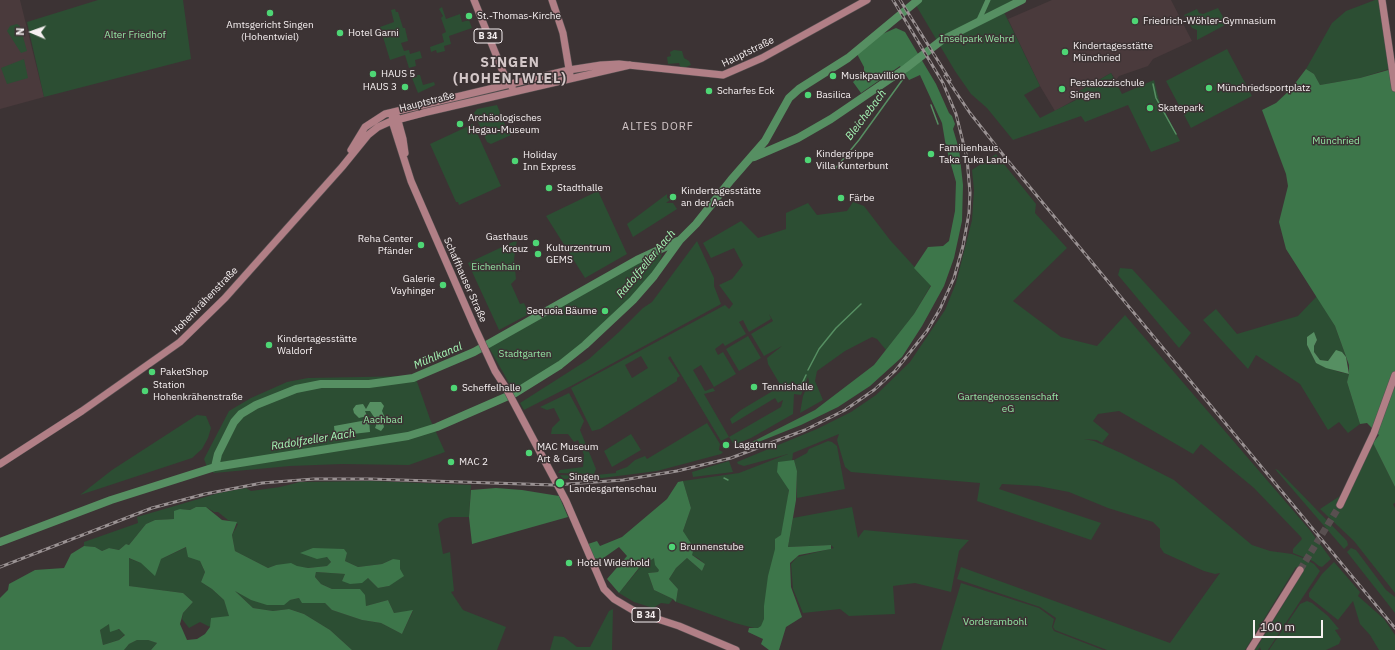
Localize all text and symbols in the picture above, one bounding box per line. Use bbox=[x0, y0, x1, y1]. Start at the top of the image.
marker: Amtsgericht Singen (Hohentwiel) bbox=[265, 8, 275, 18]
place label: St.-Thomas-Kirche bbox=[477, 10, 561, 22]
marker: St.-Thomas-Kirche bbox=[464, 11, 474, 21]
north arrow bbox=[12, 12, 52, 52]
place label: Friedrich-Wöhler-Gymnasium bbox=[1143, 15, 1276, 27]
marker: Friedrich-Wöhler-Gymnasium bbox=[1130, 16, 1140, 26]
place label: Amtsgericht Singen (Hohentwiel) bbox=[226, 19, 314, 42]
text: N bbox=[13, 27, 27, 36]
place label: Hotel Garni bbox=[348, 27, 399, 39]
marker: Hotel Garni bbox=[335, 28, 345, 38]
park label: Alter Friedhof bbox=[104, 29, 166, 41]
road number: B 34 bbox=[474, 29, 502, 43]
park label: Inselpark Wehrd bbox=[940, 33, 1014, 45]
street label: Hauptstraße bbox=[720, 34, 776, 70]
place label: Kindertagesstätte Münchried bbox=[1073, 40, 1153, 64]
marker: Kindertagesstätte Münchried bbox=[1060, 47, 1070, 57]
district label: SINGEN (HOHENTWIEL) bbox=[453, 55, 567, 88]
place label: HAUS 5 bbox=[381, 68, 415, 80]
marker: HAUS 5 bbox=[368, 69, 378, 79]
place label: Musikpavillion bbox=[841, 70, 905, 82]
marker: Musikpavillion bbox=[828, 71, 838, 81]
place label: Pestalozzischule Singen bbox=[1070, 77, 1145, 100]
place label: HAUS 3 bbox=[363, 81, 397, 93]
marker: HAUS 3 bbox=[400, 82, 410, 92]
place label: Münchriedsportplatz bbox=[1217, 82, 1310, 94]
marker: Münchriedsportplatz bbox=[1204, 83, 1214, 93]
marker: Pestalozzischule Singen bbox=[1057, 84, 1067, 94]
place label: Scharfes Eck bbox=[717, 85, 775, 97]
marker: Scharfes Eck bbox=[704, 86, 714, 96]
water label: Bleichebach bbox=[843, 87, 889, 143]
street label: Hauptstraße bbox=[398, 89, 456, 115]
place label: Basilica bbox=[816, 89, 851, 101]
marker: Basilica bbox=[803, 90, 813, 100]
place label: Skatepark bbox=[1158, 102, 1203, 114]
marker: Skatepark bbox=[1145, 103, 1155, 113]
place label: Archäologisches Hegau-Museum bbox=[468, 112, 542, 136]
marker: Archäologisches Hegau-Museum bbox=[455, 119, 465, 129]
district label: ALTES DORF bbox=[622, 120, 694, 134]
park label: Münchried bbox=[1312, 135, 1360, 147]
place label: Familienhaus Taka Tuka Land bbox=[939, 142, 1008, 166]
place label: Kindergrippe Villa Kunterbunt bbox=[816, 148, 889, 172]
place label: Holiday Inn Express bbox=[523, 149, 576, 172]
marker: Familienhaus Taka Tuka Land bbox=[926, 149, 936, 159]
marker: Kindergrippe Villa Kunterbunt bbox=[803, 155, 813, 165]
marker: Holiday Inn Express bbox=[510, 156, 520, 166]
place label: Stadthalle bbox=[557, 182, 603, 194]
marker: Stadthalle bbox=[544, 183, 554, 193]
place label: Kindertagesstätte an der Aach bbox=[681, 185, 761, 208]
marker: Kindertagesstätte an der Aach bbox=[668, 192, 678, 202]
place label: Färbe bbox=[849, 192, 874, 204]
marker: Färbe bbox=[836, 193, 846, 203]
water label: Radolfzeller Aach bbox=[614, 227, 678, 301]
place label: Gasthaus Kreuz bbox=[486, 231, 528, 254]
place label: Reha Center Pfänder bbox=[358, 233, 413, 256]
street label: Schaffhauser Straße bbox=[441, 236, 489, 324]
marker: Gasthaus Kreuz bbox=[531, 238, 541, 248]
marker: Reha Center Pfänder bbox=[416, 240, 426, 250]
place label: Kulturzentrum GEMS bbox=[546, 242, 611, 266]
marker: Kulturzentrum GEMS bbox=[533, 249, 543, 259]
park label: Eichenhain bbox=[471, 261, 521, 273]
street label: Hohenkrähenstraße bbox=[170, 265, 240, 337]
place label: Galerie Vayhinger bbox=[391, 273, 435, 296]
marker: Galerie Vayhinger bbox=[438, 280, 448, 290]
place label: Sequoia Bäume bbox=[527, 305, 597, 317]
marker: Sequoia Bäume bbox=[600, 306, 610, 316]
place label: Kindertagesstätte Waldorf bbox=[277, 333, 357, 356]
marker: Kindertagesstätte Waldorf bbox=[264, 340, 274, 350]
water label: Mühlkanal bbox=[412, 340, 464, 372]
park label: Stadtgarten bbox=[499, 348, 551, 360]
place label: PaketShop bbox=[160, 366, 208, 378]
marker: PaketShop bbox=[147, 367, 157, 377]
place label: Station Hohenkrähenstraße bbox=[153, 379, 243, 402]
place label: Tennishalle bbox=[762, 381, 813, 393]
place label: Scheffelhalle bbox=[462, 382, 521, 394]
marker: Tennishalle bbox=[749, 382, 759, 392]
marker: Scheffelhalle bbox=[449, 383, 459, 393]
marker: Station Hohenkrähenstraße bbox=[140, 386, 150, 396]
park label: Gartengenossenschaft eG bbox=[957, 391, 1059, 414]
park label: Aachbad bbox=[363, 414, 403, 426]
water label: Radolfzeller Aach bbox=[270, 427, 356, 453]
place label: Lagaturm bbox=[734, 439, 777, 451]
marker: Lagaturm bbox=[721, 440, 731, 450]
place label: MAC Museum Art & Cars bbox=[537, 441, 599, 464]
marker: MAC Museum Art & Cars bbox=[524, 448, 534, 458]
place label: MAC 2 bbox=[459, 456, 488, 468]
marker: MAC 2 bbox=[446, 457, 456, 467]
place label: Singen Landesgartenschau bbox=[569, 471, 657, 494]
marker: Singen Landesgartenschau bbox=[554, 477, 566, 489]
place label: Brunnenstube bbox=[680, 541, 744, 553]
marker: Brunnenstube bbox=[667, 542, 677, 552]
place label: Hotel Widerhold bbox=[577, 557, 650, 569]
marker: Hotel Widerhold bbox=[564, 558, 574, 568]
road number: B 34 bbox=[632, 608, 660, 622]
scale bar bbox=[1255, 612, 1325, 638]
park label: Vorderambohl bbox=[963, 616, 1027, 628]
text: 100 m bbox=[1260, 619, 1295, 634]

